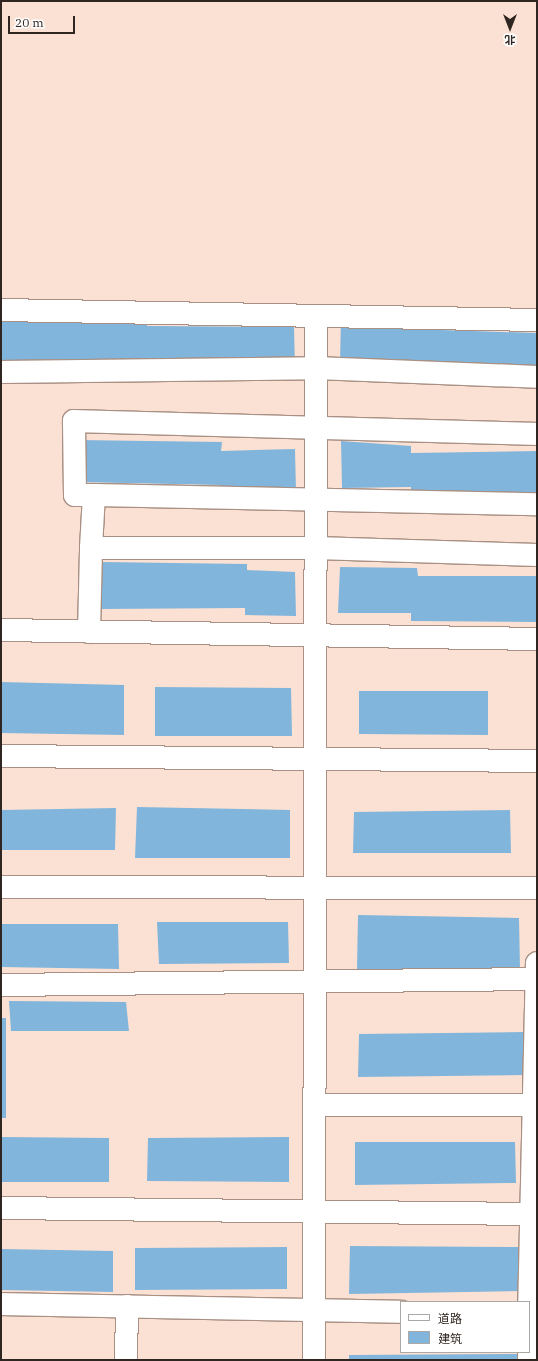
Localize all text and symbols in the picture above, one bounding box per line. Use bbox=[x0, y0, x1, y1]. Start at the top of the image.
scale bar bbox=[10, 8, 77, 34]
north arrow bbox=[490, 8, 530, 48]
text: 20 m bbox=[15, 15, 44, 30]
text: 北 bbox=[505, 33, 516, 47]
legend bbox=[400, 1301, 530, 1353]
text: 道路 bbox=[438, 1311, 462, 1326]
text: 建筑 bbox=[438, 1331, 462, 1346]

